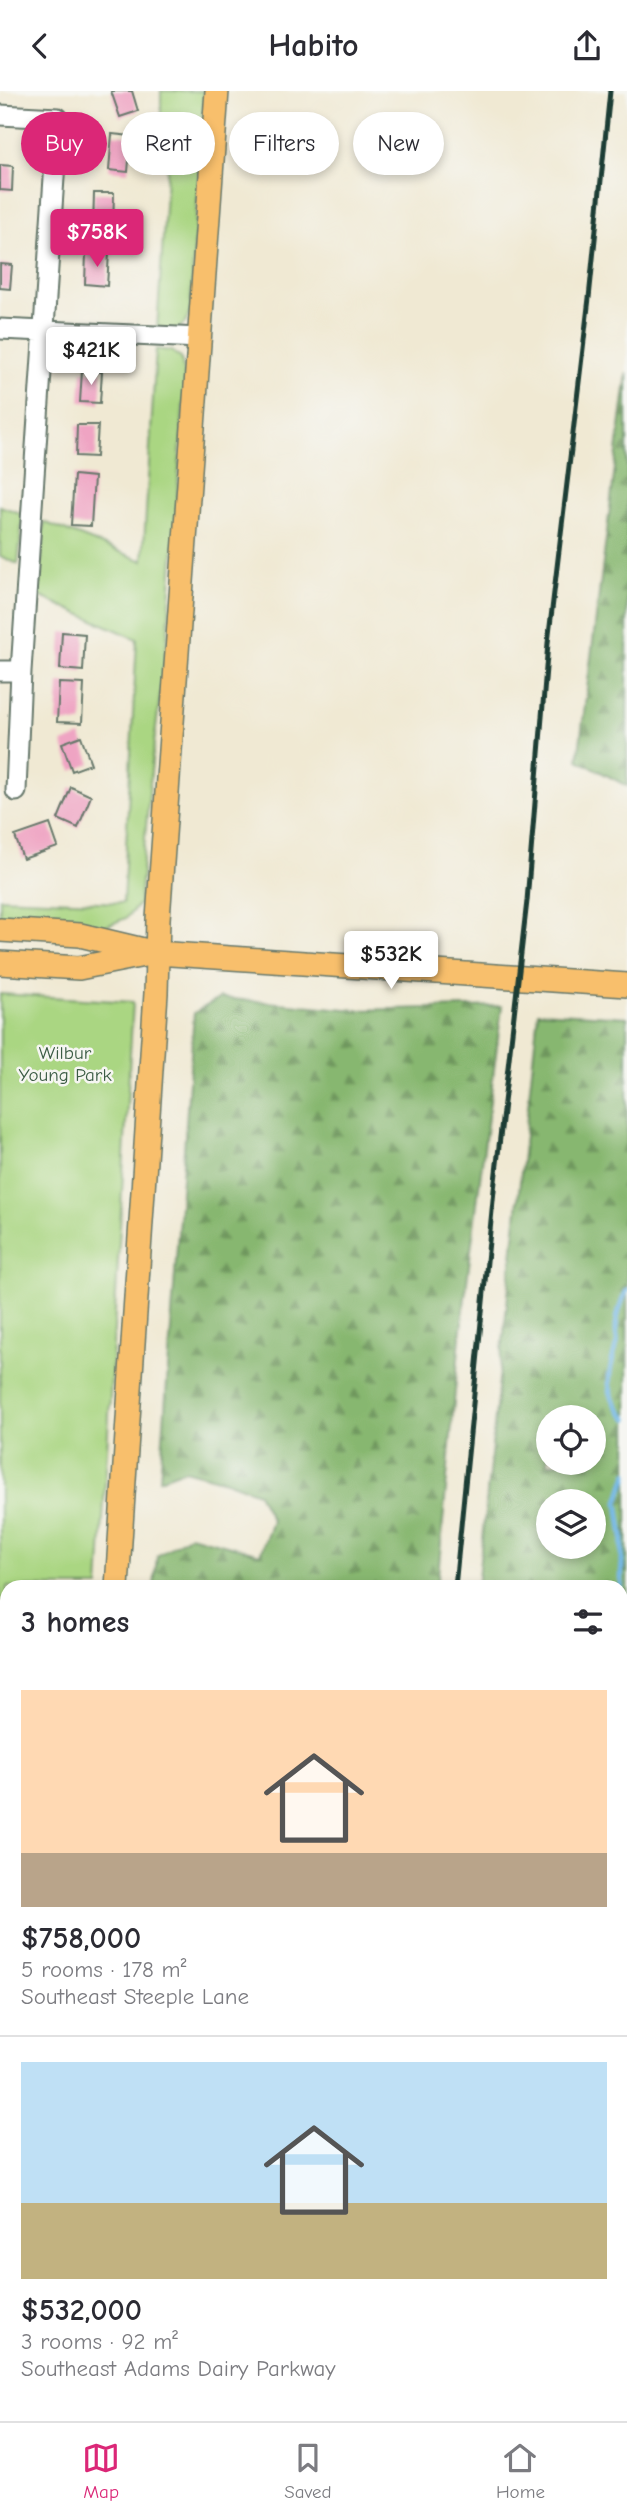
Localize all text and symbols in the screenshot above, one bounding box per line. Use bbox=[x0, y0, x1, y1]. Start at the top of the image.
icon: back bbox=[21, 27, 59, 65]
text: Habito bbox=[269, 27, 358, 64]
icon: share bbox=[568, 27, 606, 65]
chip: Buy bbox=[21, 112, 107, 175]
chip: Rent bbox=[121, 112, 215, 175]
chip: Filters bbox=[229, 112, 339, 175]
chip: New bbox=[353, 112, 444, 175]
pin: $758K bbox=[48, 209, 146, 269]
text: $758K bbox=[66, 218, 128, 245]
pin: $421K bbox=[42, 327, 140, 387]
text: $421K bbox=[62, 336, 120, 363]
pin: $532K bbox=[342, 932, 440, 991]
text: $532K bbox=[360, 940, 422, 967]
park label: Wilbur Young Park bbox=[18, 1042, 112, 1086]
map controls bbox=[536, 1405, 606, 1559]
button: locate bbox=[536, 1405, 606, 1475]
button: layers bbox=[536, 1489, 606, 1559]
icon: filters bbox=[569, 1603, 607, 1641]
text: 3 homes bbox=[21, 1605, 129, 1640]
icon: home bbox=[251, 1735, 377, 1861]
text: $758,000 bbox=[21, 1921, 141, 1956]
text: 5 rooms · 178 m² bbox=[21, 1956, 186, 1983]
text: Southeast Steeple Lane bbox=[21, 1983, 249, 2010]
icon: home bbox=[251, 2107, 377, 2233]
text: $532,000 bbox=[21, 2293, 142, 2328]
text: 3 rooms · 92 m² bbox=[21, 2328, 178, 2355]
text: Southeast Adams Dairy Parkway bbox=[21, 2355, 336, 2382]
tab: Map bbox=[82, 2439, 120, 2503]
tab: Saved bbox=[284, 2439, 332, 2503]
tab: Home bbox=[496, 2439, 545, 2503]

